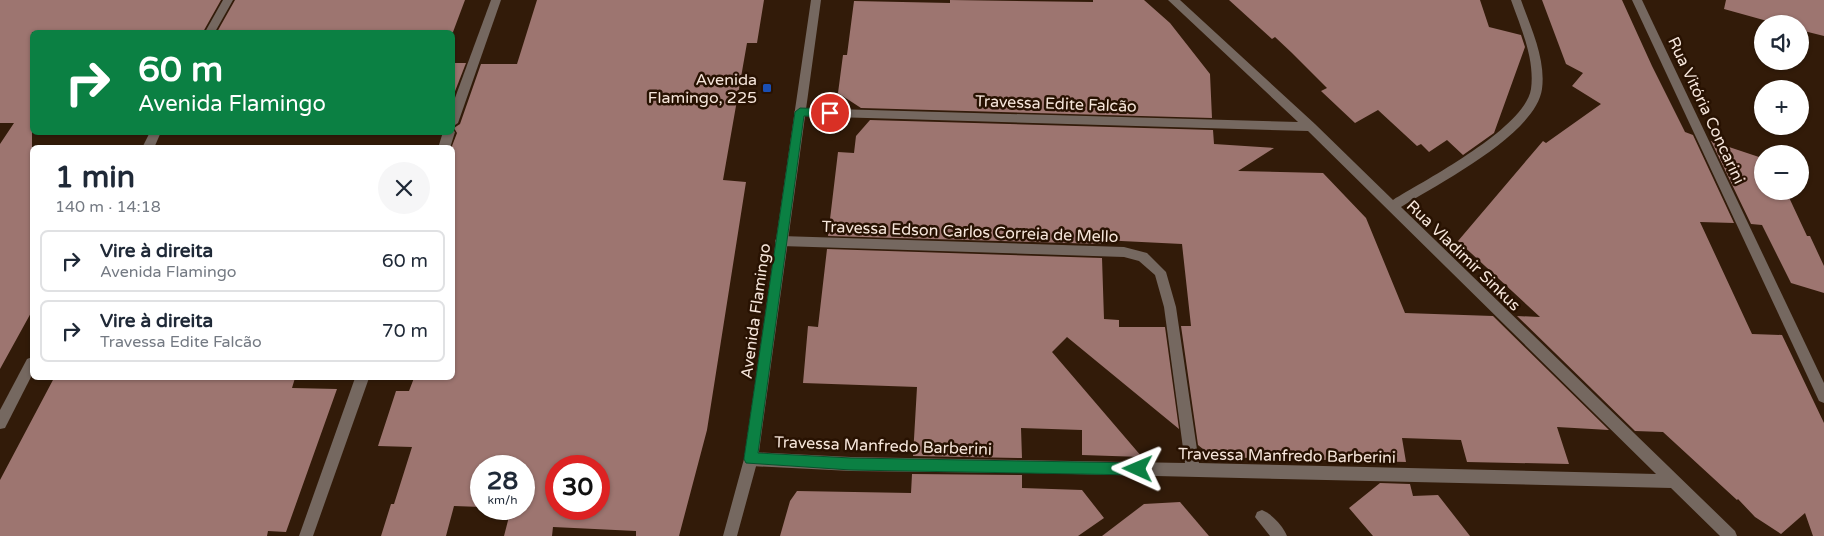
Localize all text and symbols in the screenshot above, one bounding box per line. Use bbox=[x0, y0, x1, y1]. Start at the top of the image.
map controls bbox=[1754, 15, 1809, 200]
button: sound bbox=[1754, 15, 1809, 70]
street label: Rua Vitória Concarini bbox=[1663, 34, 1749, 187]
text: 60 m bbox=[138, 49, 223, 91]
icon: right bbox=[55, 50, 120, 115]
place label: Avenida Flamingo, 225 bbox=[648, 70, 757, 108]
button: + bbox=[1754, 80, 1809, 135]
marker: Avenida Flamingo, 225 bbox=[761, 82, 773, 94]
text: Avenida Flamingo bbox=[138, 91, 326, 117]
street label: Travessa Edite Falcão bbox=[975, 91, 1137, 117]
pin bbox=[809, 92, 851, 134]
icon: arrive bbox=[816, 99, 844, 127]
button: − bbox=[1754, 145, 1809, 200]
text: 1 min bbox=[55, 159, 135, 196]
button: close bbox=[378, 162, 430, 214]
street label: Rua Vladimir Sinkus bbox=[1402, 196, 1525, 315]
text: 140 m · 14:18 bbox=[55, 197, 161, 217]
street label: Travessa Edson Carlos Correia de Mello bbox=[821, 217, 1119, 247]
text: Vire à direita bbox=[100, 240, 213, 262]
street label: Avenida Flamingo bbox=[737, 242, 775, 380]
icon: right bbox=[57, 247, 85, 275]
text: 60 m bbox=[382, 250, 428, 272]
text: Avenida Flamingo bbox=[100, 262, 237, 282]
text: Vire à direita bbox=[100, 310, 213, 332]
icon: right bbox=[57, 317, 85, 345]
text: 70 m bbox=[382, 320, 428, 342]
text: Travessa Edite Falcão bbox=[100, 332, 262, 352]
street label: Travessa Manfredo Barberini bbox=[774, 432, 992, 460]
position arrow bbox=[1111, 442, 1163, 494]
street label: Travessa Manfredo Barberini bbox=[1178, 444, 1396, 468]
speed limit sign: 30 bbox=[545, 455, 610, 520]
text: 28 bbox=[487, 466, 518, 496]
text: km/h bbox=[487, 493, 518, 507]

